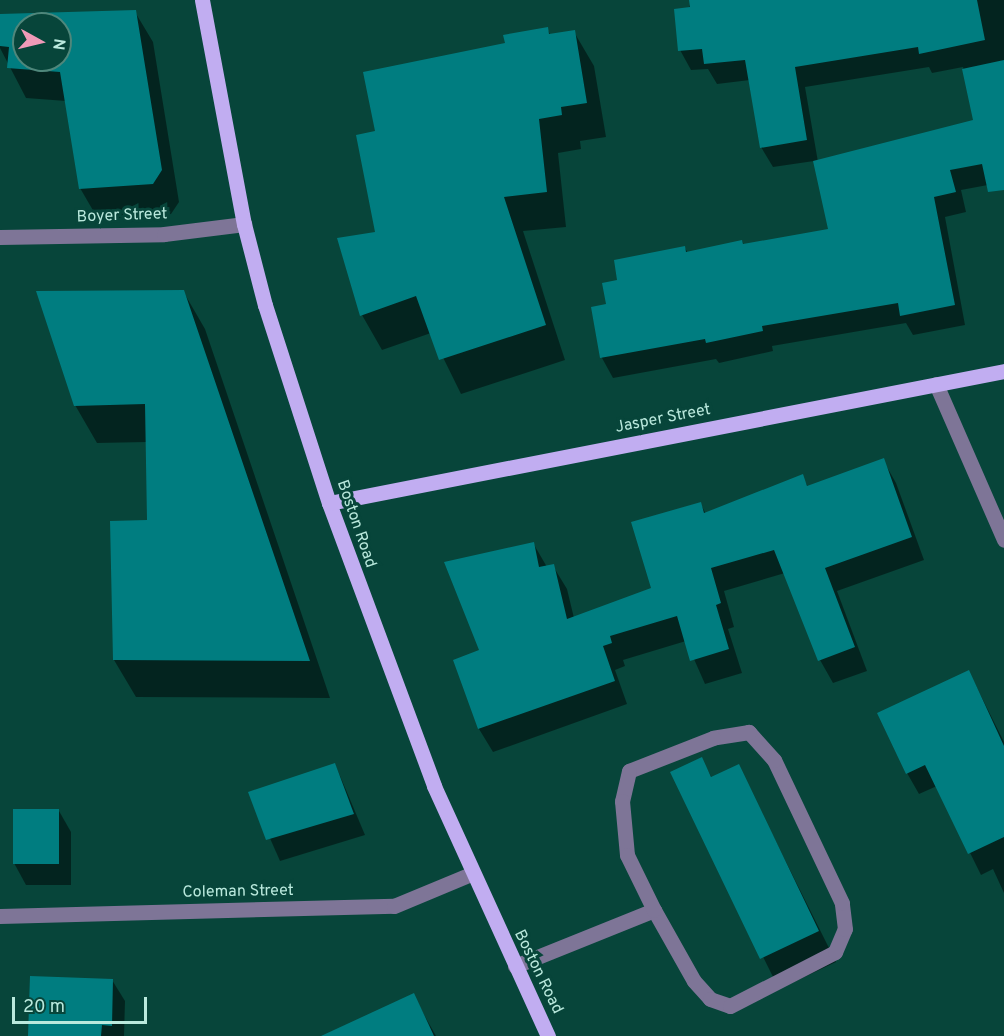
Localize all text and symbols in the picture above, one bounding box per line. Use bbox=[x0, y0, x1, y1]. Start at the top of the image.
north arrow bbox=[12, 12, 72, 72]
text: N bbox=[47, 37, 69, 51]
street label: Boyer Street bbox=[76, 205, 168, 227]
street label: Jasper Street bbox=[614, 400, 712, 438]
street label: Boston Road bbox=[332, 478, 380, 570]
street label: Coleman Street bbox=[182, 881, 294, 903]
street label: Boston Road bbox=[509, 927, 567, 1017]
scale bar bbox=[15, 985, 150, 1023]
text: 20 m bbox=[23, 996, 65, 1019]

